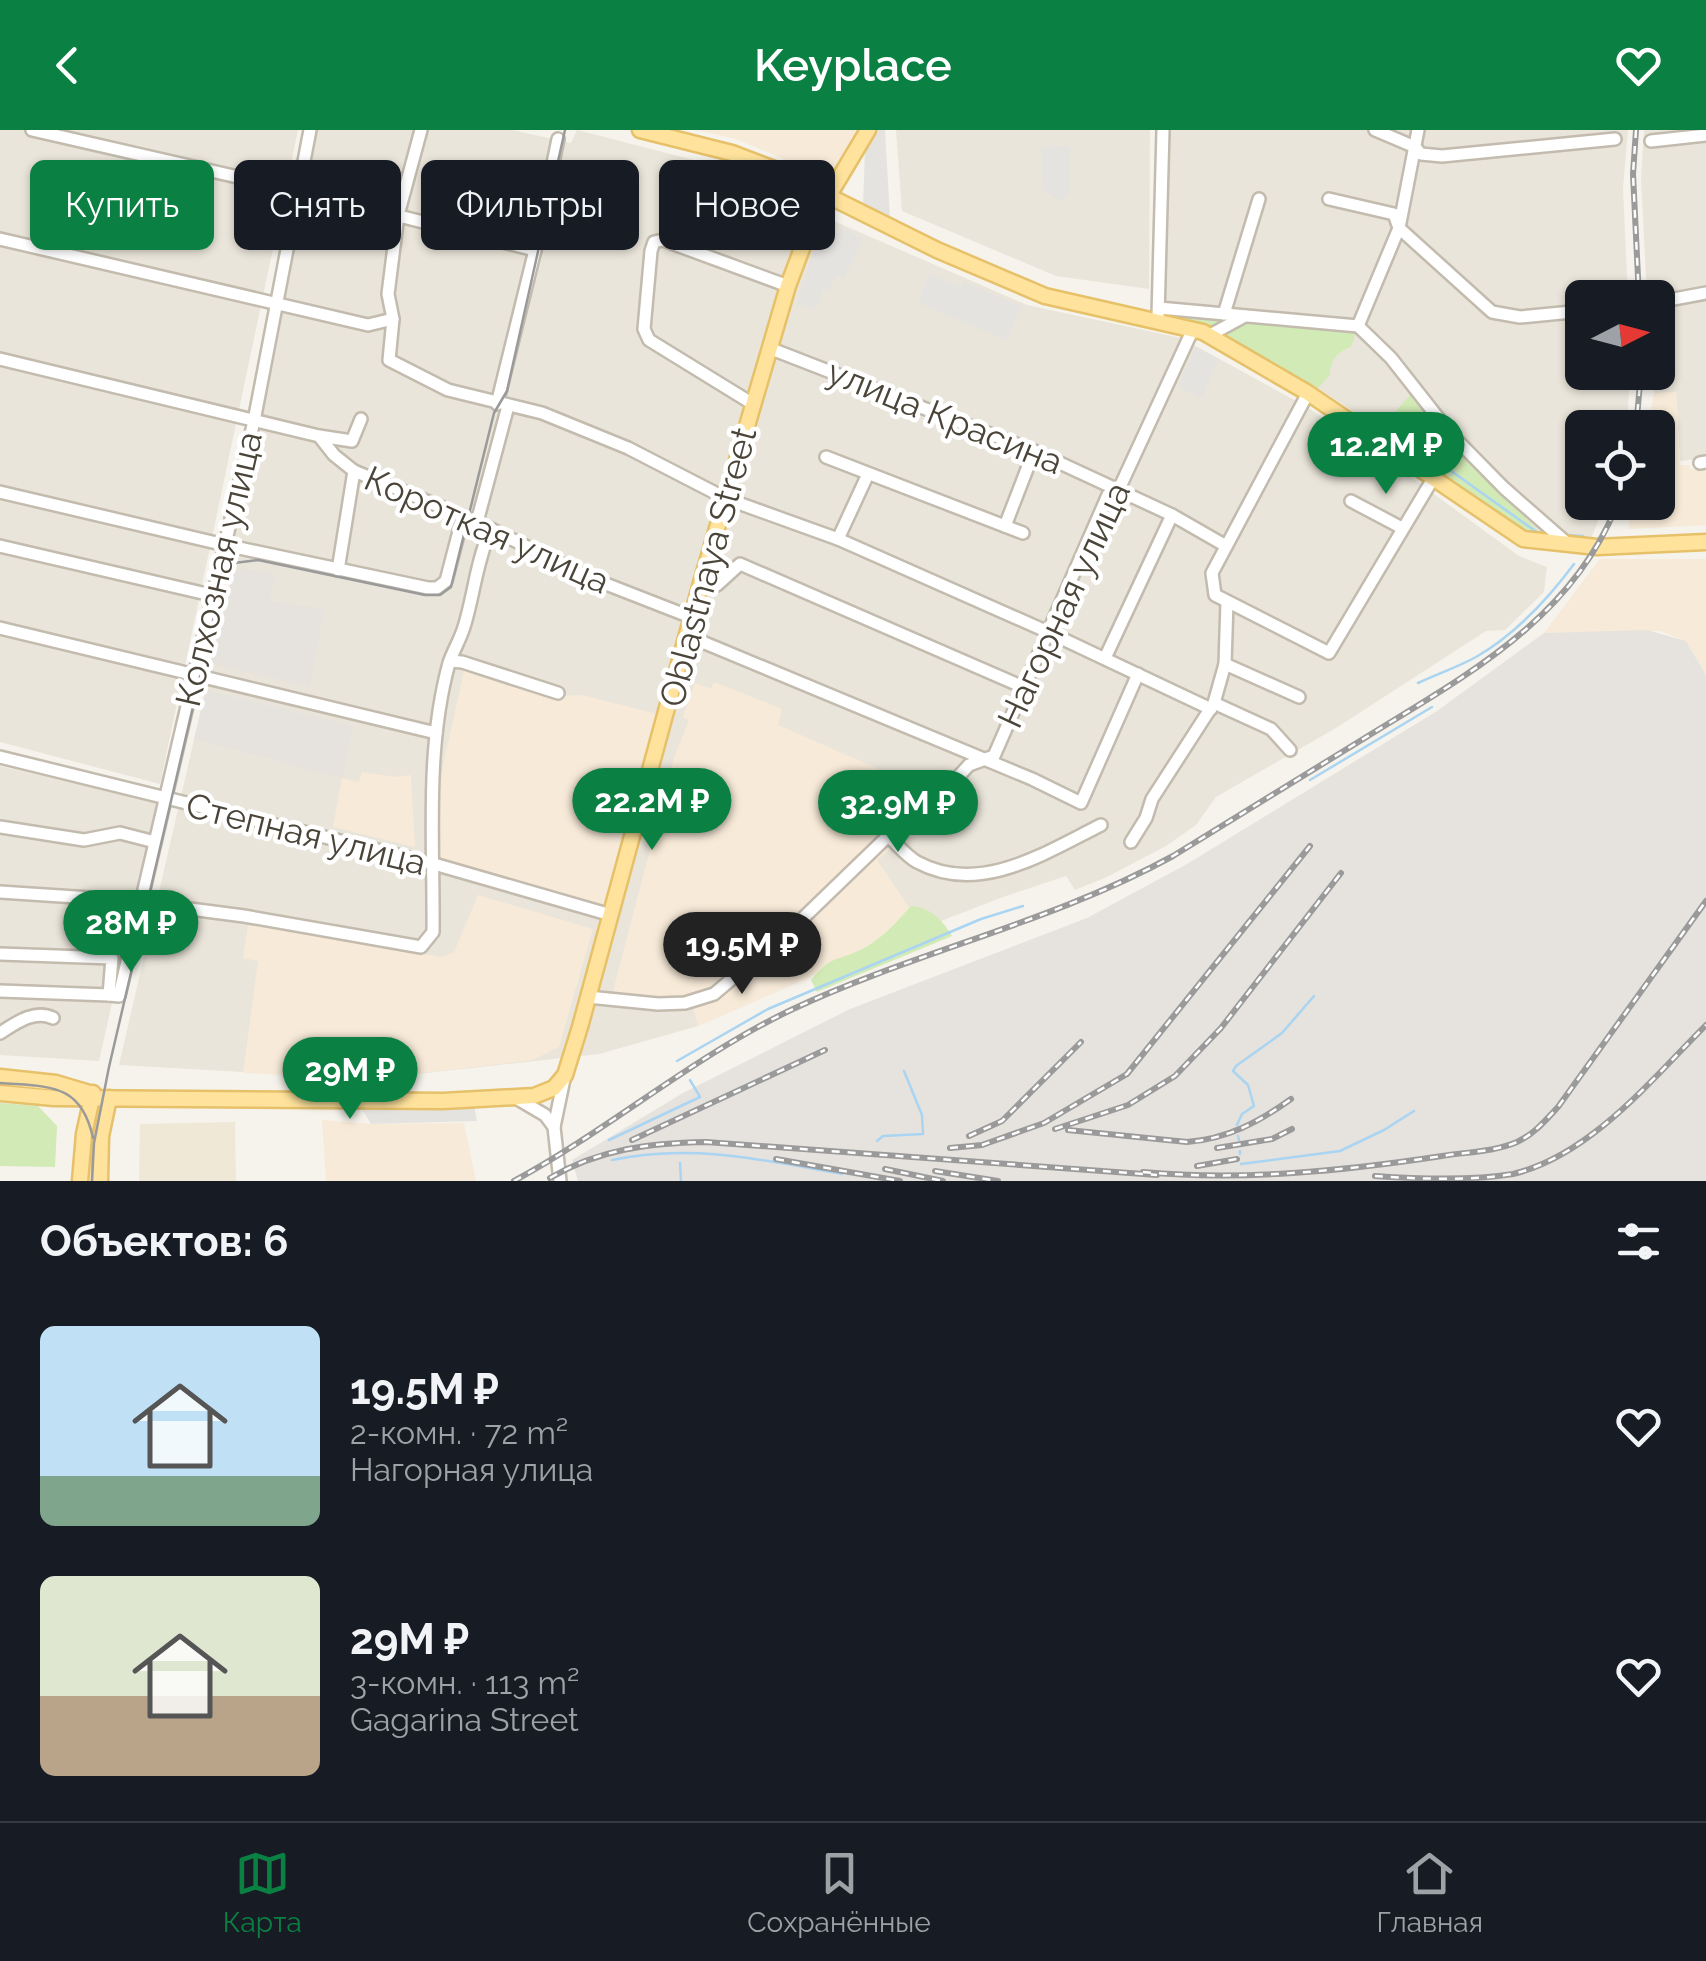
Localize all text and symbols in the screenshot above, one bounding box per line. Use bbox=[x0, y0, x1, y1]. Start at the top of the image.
icon: back bbox=[40, 38, 95, 93]
icon: heart bbox=[1611, 38, 1666, 93]
text: Keyplace bbox=[754, 39, 952, 92]
chip: Купить bbox=[30, 160, 214, 250]
chip: Снять bbox=[234, 160, 401, 250]
chip: Фильтры bbox=[421, 160, 639, 250]
chip: Новое bbox=[659, 160, 835, 250]
north arrow bbox=[1565, 280, 1675, 390]
map controls bbox=[1565, 280, 1675, 520]
street label: улица Красина bbox=[821, 351, 1069, 482]
button: locate bbox=[1565, 410, 1675, 520]
pin: 12.2M ₽ bbox=[1294, 412, 1478, 497]
street label: Oblastnaya Street bbox=[651, 422, 765, 711]
text: 12.2M ₽ bbox=[1329, 426, 1443, 463]
street label: Колхозная улица bbox=[167, 427, 270, 710]
street label: Короткая улица bbox=[359, 457, 616, 602]
street label: Нагорная улица bbox=[989, 476, 1138, 734]
pin: 22.2M ₽ bbox=[560, 768, 744, 853]
pin: 32.9M ₽ bbox=[806, 770, 990, 855]
text: 22.2M ₽ bbox=[594, 782, 710, 819]
street label: Степная улица bbox=[182, 784, 430, 883]
text: 32.9M ₽ bbox=[840, 784, 956, 821]
pin: 28M ₽ bbox=[61, 890, 201, 975]
text: 28M ₽ bbox=[85, 904, 177, 941]
pin: 19.5M ₽ bbox=[650, 912, 834, 997]
text: 19.5M ₽ bbox=[685, 926, 799, 963]
pin: 29M ₽ bbox=[280, 1037, 420, 1122]
text: 29M ₽ bbox=[305, 1051, 395, 1088]
icon: filters bbox=[1611, 1214, 1666, 1269]
text: Объектов: 6 bbox=[40, 1217, 288, 1266]
text: 19.5M ₽ bbox=[350, 1365, 499, 1414]
icon: home bbox=[120, 1366, 240, 1486]
icon: heart bbox=[1611, 1399, 1666, 1454]
text: 2-комн. · 72 m² bbox=[350, 1414, 568, 1451]
text: Нагорная улица bbox=[350, 1451, 593, 1488]
text: 29M ₽ bbox=[350, 1615, 469, 1664]
icon: home bbox=[120, 1616, 240, 1736]
icon: heart bbox=[1611, 1649, 1666, 1704]
text: 3-комн. · 113 m² bbox=[350, 1664, 579, 1701]
text: Gagarina Street bbox=[350, 1701, 579, 1738]
tab: Карта bbox=[223, 1846, 302, 1939]
tab: Сохранённые bbox=[747, 1846, 931, 1939]
tab: Главная bbox=[1376, 1846, 1483, 1939]

